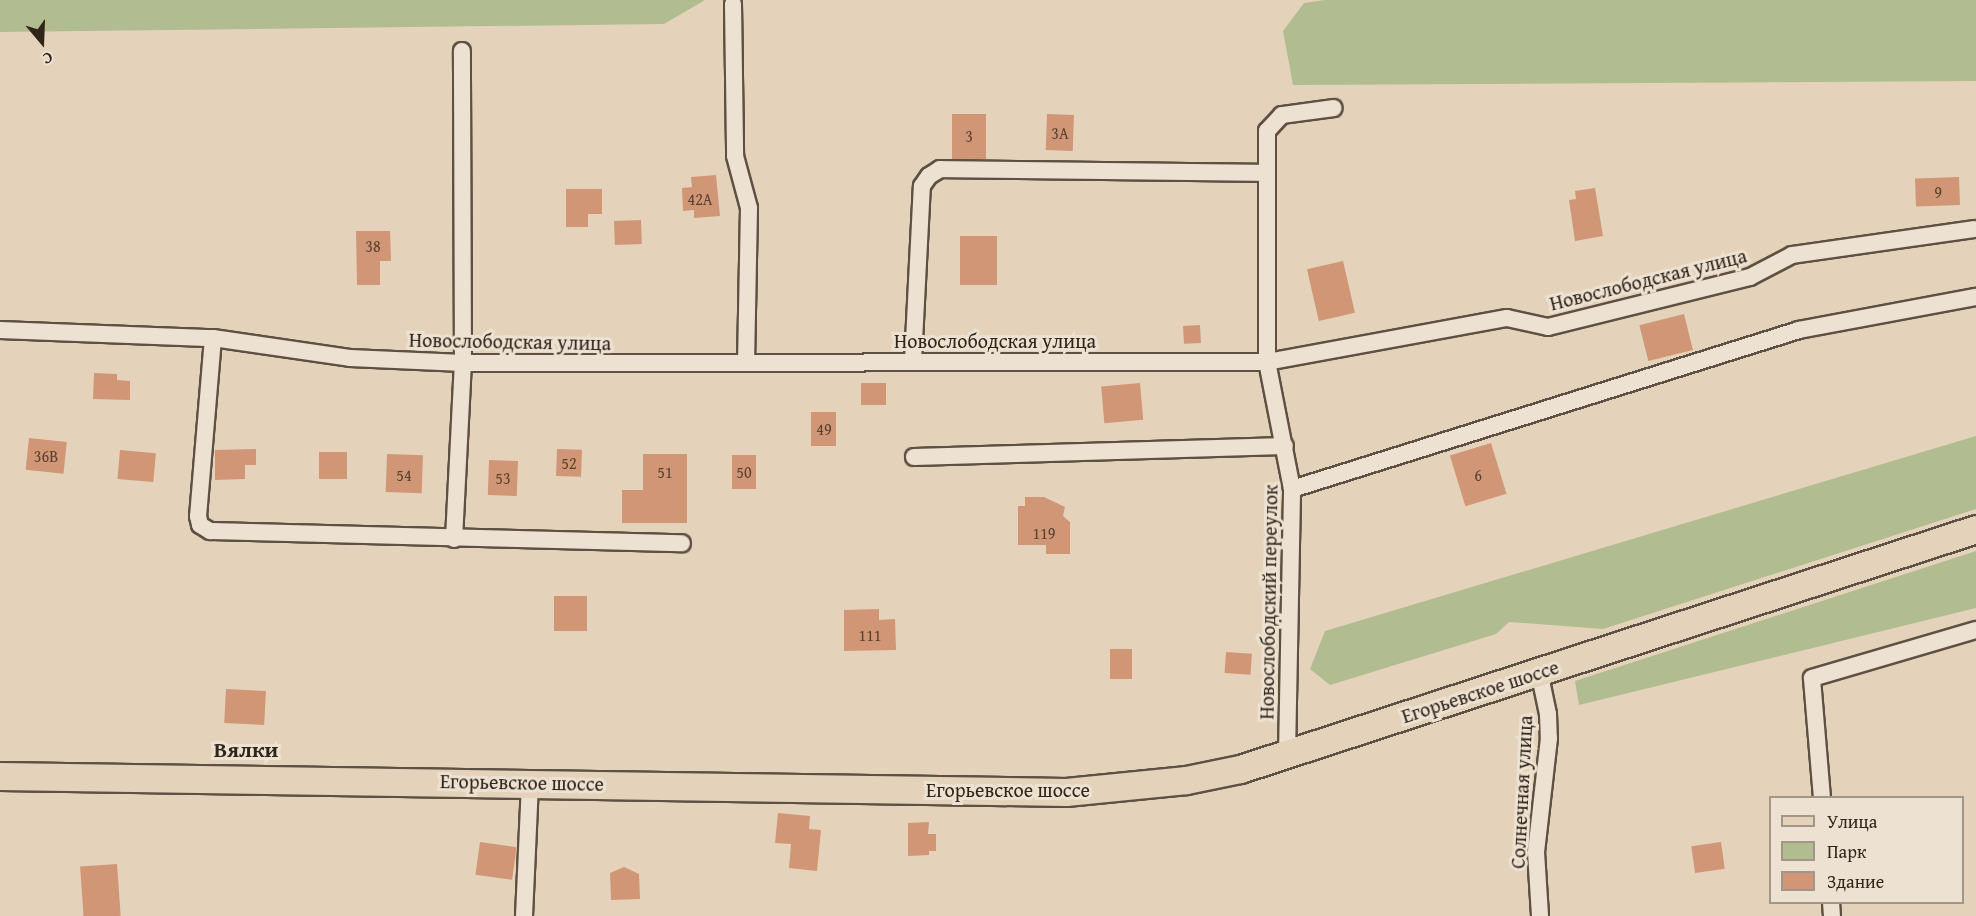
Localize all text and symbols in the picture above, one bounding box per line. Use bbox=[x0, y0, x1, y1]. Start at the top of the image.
north arrow bbox=[12, 12, 72, 72]
text: С bbox=[40, 46, 56, 72]
house number: 3А bbox=[1051, 123, 1069, 143]
house number: 3 bbox=[965, 126, 973, 146]
house number: 9 bbox=[1934, 182, 1942, 202]
house number: 42А bbox=[687, 189, 713, 209]
house number: 38 bbox=[365, 236, 381, 256]
street label: Новослободская улица bbox=[1547, 243, 1749, 315]
street label: Новослободская улица bbox=[409, 327, 611, 355]
street label: Новослободская улица bbox=[894, 328, 1096, 352]
house number: 49 bbox=[816, 419, 832, 439]
house number: 36В bbox=[34, 446, 58, 466]
house number: 52 bbox=[561, 453, 577, 473]
house number: 51 bbox=[657, 462, 673, 482]
house number: 50 bbox=[736, 462, 752, 482]
house number: 54 bbox=[396, 465, 412, 485]
house number: 6 bbox=[1474, 465, 1482, 485]
house number: 53 bbox=[495, 468, 511, 488]
street label: Новослободский переулок bbox=[1254, 484, 1282, 720]
house number: 119 bbox=[1032, 523, 1056, 543]
house number: 111 bbox=[858, 625, 882, 645]
street label: Егорьевское шоссе bbox=[1398, 654, 1562, 728]
street label: Солнечная улица bbox=[1505, 715, 1537, 869]
district label: Вялки bbox=[214, 737, 278, 763]
street label: Егорьевское шоссе bbox=[440, 769, 604, 795]
street label: Егорьевское шоссе bbox=[926, 777, 1090, 801]
legend bbox=[1769, 796, 1964, 904]
text: Улица bbox=[1827, 808, 1877, 835]
text: Парк bbox=[1827, 838, 1866, 865]
text: Здание bbox=[1827, 868, 1884, 895]

